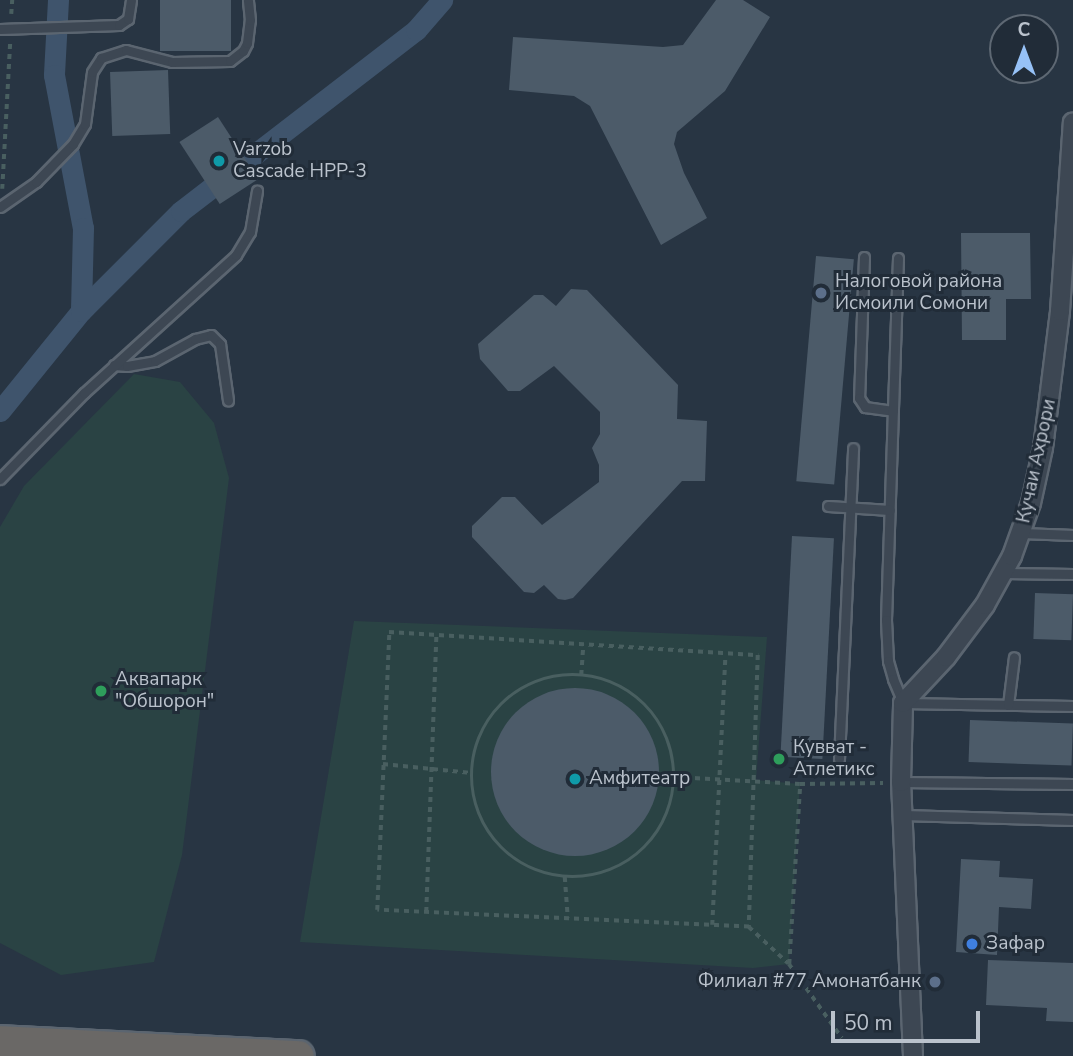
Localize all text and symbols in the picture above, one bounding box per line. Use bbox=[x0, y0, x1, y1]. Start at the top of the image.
north arrow bbox=[989, 14, 1059, 84]
text: С bbox=[1018, 17, 1030, 43]
place label: Varzob Cascade HPP-3 bbox=[233, 139, 367, 183]
marker: Varzob Cascade HPP-3 bbox=[211, 153, 227, 169]
place label: Налоговой района Исмоили Сомони bbox=[835, 271, 1002, 315]
marker: Налоговой района Исмоили Сомони bbox=[813, 285, 829, 301]
street label: Кучаи Ахрори bbox=[1013, 397, 1061, 525]
place label: Аквапарк "Обшорон" bbox=[115, 669, 214, 713]
marker: Аквапарк "Обшорон" bbox=[93, 683, 109, 699]
place label: Кувват - Атлетикс bbox=[793, 737, 874, 781]
marker: Кувват - Атлетикс bbox=[771, 751, 787, 767]
place label: Aмфитеатр bbox=[589, 768, 690, 790]
marker: Aмфитеатр bbox=[567, 771, 583, 787]
place label: Зафар bbox=[986, 933, 1045, 955]
marker: Зафар bbox=[964, 936, 980, 952]
place label: Филиал #77 Амонатбанк bbox=[698, 971, 921, 993]
marker: Филиал #77 Амонатбанк bbox=[927, 974, 943, 990]
scale bar bbox=[835, 996, 984, 1040]
text: 50 m bbox=[844, 1009, 893, 1037]

